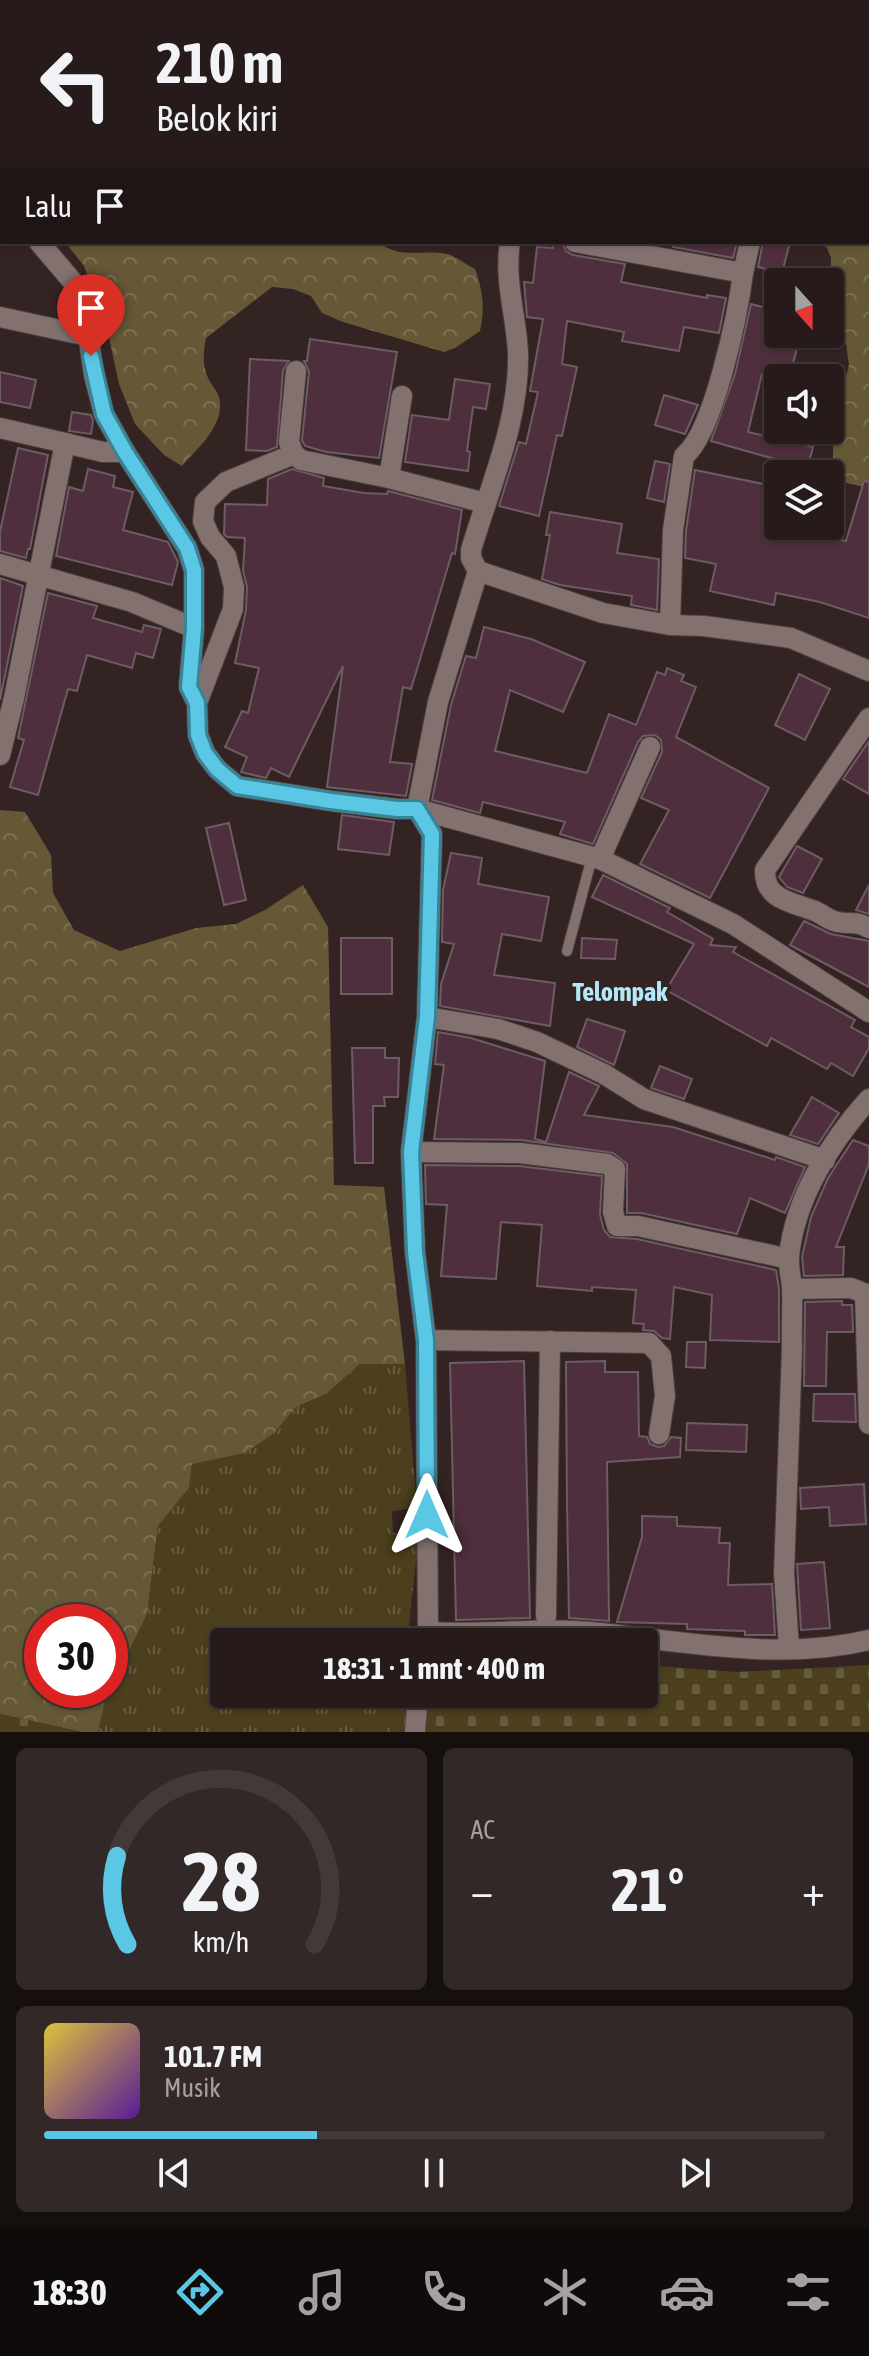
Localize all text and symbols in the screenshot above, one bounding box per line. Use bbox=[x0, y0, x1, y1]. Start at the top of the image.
text: 210 m bbox=[156, 31, 283, 95]
icon: left bbox=[24, 32, 128, 136]
text: Belok kiri bbox=[156, 97, 278, 139]
icon: arrive bbox=[88, 184, 132, 228]
text: Lalu bbox=[24, 189, 72, 223]
north arrow bbox=[764, 268, 844, 348]
map controls bbox=[764, 268, 844, 540]
pin bbox=[57, 274, 125, 356]
icon: arrive bbox=[69, 286, 113, 330]
button: sound bbox=[764, 364, 844, 444]
button: layers bbox=[764, 460, 844, 540]
district label: Telompak bbox=[572, 977, 668, 1007]
position arrow bbox=[385, 1473, 469, 1557]
speed limit sign: 30 bbox=[24, 1604, 128, 1708]
text: 18:31 · 1 mnt · 400 m bbox=[323, 1651, 545, 1685]
text: AC bbox=[471, 1815, 495, 1845]
text: 28 bbox=[182, 1833, 260, 1929]
text: 21° bbox=[611, 1855, 684, 1924]
text: − bbox=[471, 1865, 493, 1915]
text: + bbox=[802, 1865, 825, 1915]
text: km/h bbox=[193, 1925, 250, 1958]
text: 101.7 FM bbox=[164, 2039, 262, 2073]
text: Musik bbox=[164, 2073, 221, 2103]
icon: previous bbox=[152, 2151, 196, 2195]
icon: pause bbox=[412, 2151, 456, 2195]
icon: next bbox=[673, 2151, 717, 2195]
icon: directions bbox=[172, 2264, 228, 2320]
icon: music bbox=[294, 2264, 350, 2320]
icon: phone bbox=[416, 2264, 472, 2320]
icon: climate bbox=[537, 2264, 593, 2320]
icon: car bbox=[659, 2264, 715, 2320]
icon: filters bbox=[780, 2264, 836, 2320]
text: 18:30 bbox=[33, 2271, 107, 2313]

